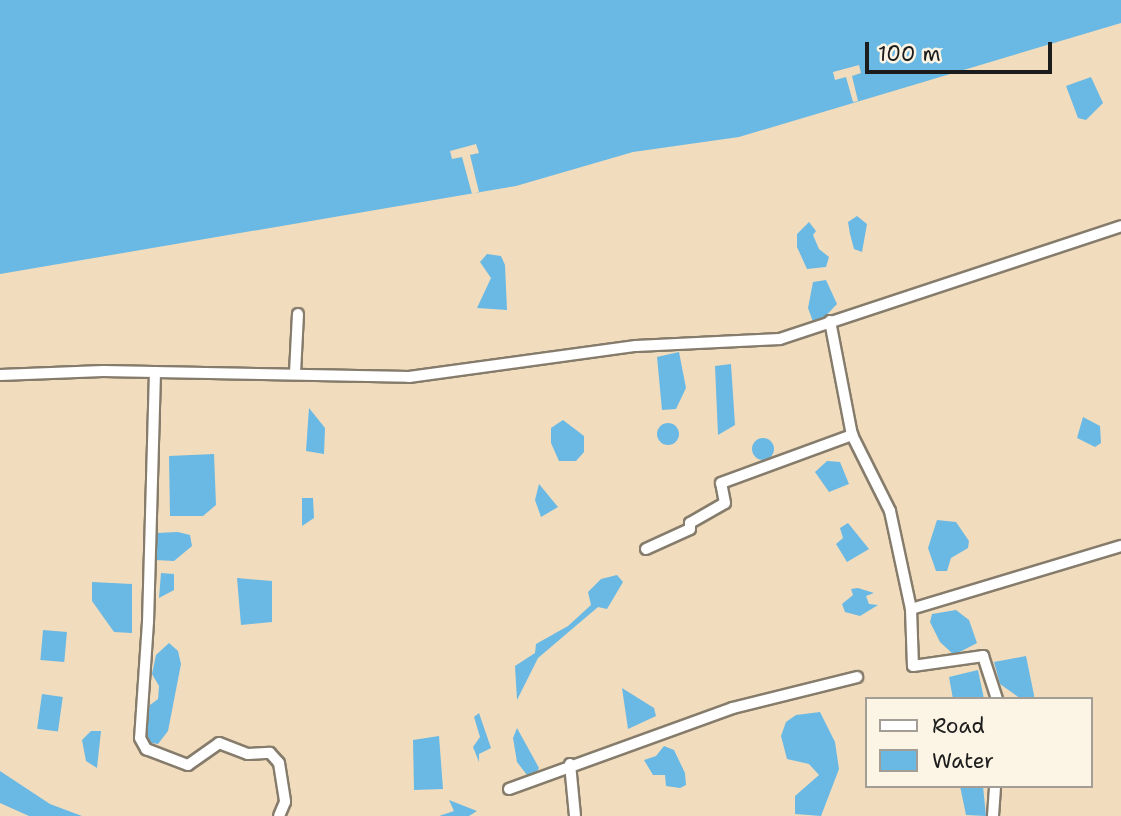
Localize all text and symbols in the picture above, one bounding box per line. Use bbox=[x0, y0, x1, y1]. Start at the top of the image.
scale bar bbox=[869, 28, 1056, 72]
text: 100 m bbox=[878, 40, 941, 68]
legend bbox=[866, 697, 1093, 788]
text: Road bbox=[932, 712, 985, 740]
text: Water bbox=[932, 747, 994, 775]

